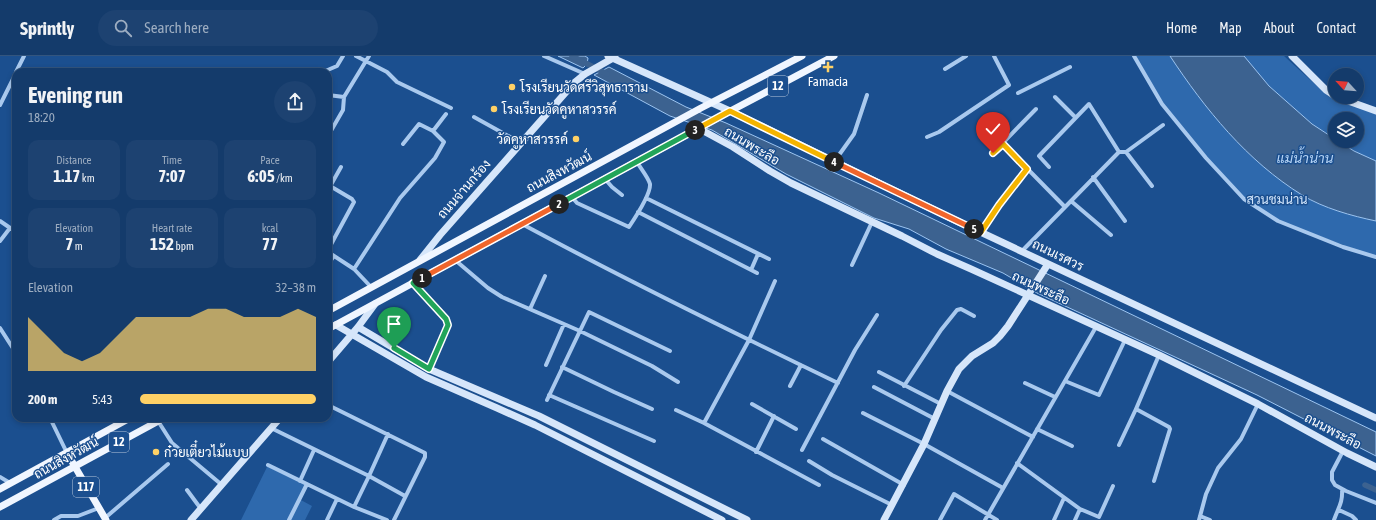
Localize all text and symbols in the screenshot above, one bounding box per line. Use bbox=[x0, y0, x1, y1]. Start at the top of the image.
search box bbox=[98, 10, 378, 46]
text: Sprintly bbox=[20, 17, 74, 39]
icon: search bbox=[112, 17, 134, 39]
text: Search here bbox=[144, 19, 209, 36]
text: Home bbox=[1166, 20, 1197, 36]
text: Map bbox=[1219, 20, 1242, 36]
text: About bbox=[1264, 20, 1295, 36]
text: Contact bbox=[1317, 20, 1356, 36]
marker: Famacia bbox=[823, 62, 833, 72]
north arrow bbox=[1328, 68, 1364, 104]
map controls bbox=[1328, 68, 1364, 148]
place label: Famacia bbox=[808, 74, 848, 89]
road number: 12 bbox=[768, 76, 788, 96]
place label: โรงเรียนวัดศรีวิสุทธาราม bbox=[519, 78, 648, 97]
button: share bbox=[274, 81, 316, 123]
text: Evening run bbox=[28, 82, 123, 108]
marker: โรงเรียนวัดศรีวิสุทธาราม bbox=[507, 82, 517, 92]
place label: โรงเรียนวัดคูหาสวรรค์ bbox=[501, 100, 617, 119]
marker: โรงเรียนวัดคูหาสวรรค์ bbox=[489, 104, 499, 114]
text: 18:20 bbox=[28, 110, 55, 125]
pin bbox=[976, 112, 1010, 153]
button: layers bbox=[1328, 112, 1364, 148]
icon: check bbox=[982, 118, 1004, 140]
pin: 3 bbox=[685, 120, 705, 140]
street label: ถนนพระลือ bbox=[722, 122, 783, 168]
text: 3 bbox=[692, 124, 698, 136]
place label: วัดคูหาสวรรค์ bbox=[497, 130, 568, 149]
marker: วัดคูหาสวรรค์ bbox=[571, 134, 581, 144]
water label: แม่น้ำน่าน bbox=[1276, 146, 1334, 166]
street label: ถนนสิงหวัฒน์ bbox=[523, 147, 594, 195]
pin: 4 bbox=[824, 152, 844, 172]
text: Distance bbox=[56, 154, 92, 166]
text: Time bbox=[162, 154, 182, 166]
text: Pace bbox=[260, 154, 280, 166]
street label: ถนนจ่านกร้อง bbox=[433, 155, 494, 222]
text: 4 bbox=[831, 156, 837, 168]
text: 1.17 bbox=[53, 166, 80, 186]
text: 7:07 bbox=[158, 166, 186, 186]
text: 6:05 bbox=[247, 166, 275, 186]
text: km bbox=[80, 172, 95, 184]
text: /km bbox=[275, 172, 293, 184]
park label: สวนชมน่าน bbox=[1246, 192, 1308, 207]
pin: 2 bbox=[549, 194, 569, 214]
text: 2 bbox=[556, 198, 562, 210]
pin: 5 bbox=[964, 219, 984, 239]
text: Elevation bbox=[55, 222, 93, 234]
text: Heart rate bbox=[152, 222, 192, 234]
text: kcal bbox=[262, 222, 278, 234]
text: 5 bbox=[971, 223, 977, 235]
text: 7 bbox=[65, 234, 73, 254]
text: 152 bbox=[150, 234, 174, 254]
text: 77 bbox=[262, 234, 278, 254]
street label: ถนนเรศวร bbox=[1030, 236, 1086, 274]
text: m bbox=[73, 240, 83, 252]
text: bpm bbox=[174, 240, 194, 252]
street label: ถนนพระลือ bbox=[1010, 266, 1073, 308]
pin: 1 bbox=[412, 268, 432, 288]
text: 1 bbox=[419, 272, 425, 284]
text: Elevation bbox=[28, 280, 73, 295]
text: 32–38 m bbox=[275, 280, 316, 295]
pin bbox=[377, 307, 411, 348]
icon: arrive bbox=[383, 313, 405, 335]
text: 200 m bbox=[28, 392, 57, 407]
text: 5:43 bbox=[92, 392, 113, 407]
street label: ถนนพระลือ bbox=[1302, 408, 1365, 452]
street label: ถนนสิงหวัฒน์ bbox=[30, 432, 101, 482]
road number: 12 bbox=[109, 432, 129, 452]
place label: ก๋วยเตี๋ยวไม้แบบ bbox=[164, 440, 249, 460]
marker: ก๋วยเตี๋ยวไม้แบบ bbox=[151, 447, 161, 457]
road number: 117 bbox=[73, 477, 99, 497]

